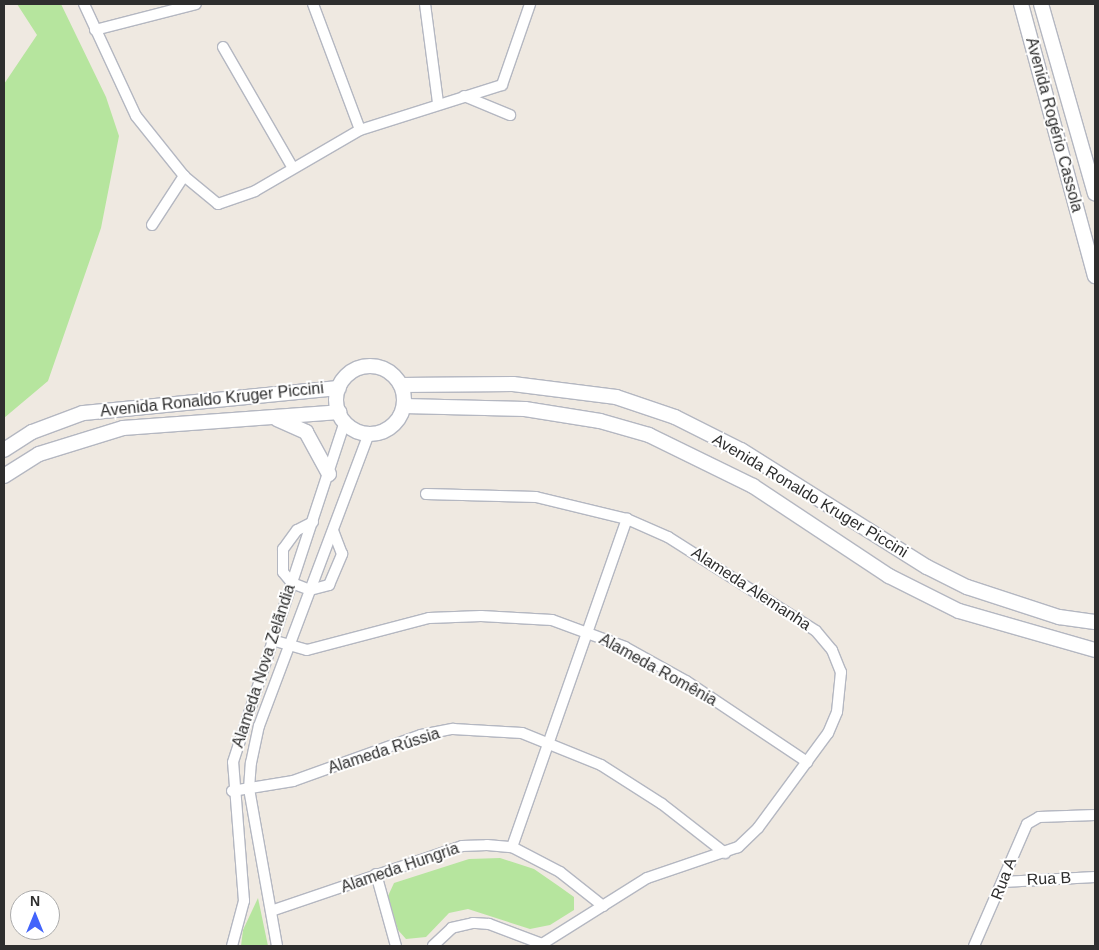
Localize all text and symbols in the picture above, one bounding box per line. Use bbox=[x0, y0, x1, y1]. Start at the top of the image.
street label: Avenida Rogério Cassola bbox=[1021, 35, 1087, 215]
street label: Avenida Ronaldo Kruger Piccini bbox=[99, 379, 325, 421]
street label: Avenida Ronaldo Kruger Piccini bbox=[709, 430, 911, 562]
street label: Alameda Alemanha bbox=[687, 543, 815, 635]
street label: Alameda Nova Zelãndia bbox=[228, 582, 300, 750]
street label: Alameda Romênia bbox=[596, 630, 720, 710]
street label: Alameda Rússia bbox=[326, 724, 442, 778]
street label: Alameda Hungria bbox=[338, 839, 462, 897]
street label: Rua A bbox=[987, 855, 1021, 903]
street label: Rua B bbox=[1026, 868, 1072, 890]
north arrow bbox=[10, 890, 60, 940]
text: N bbox=[30, 893, 40, 909]

